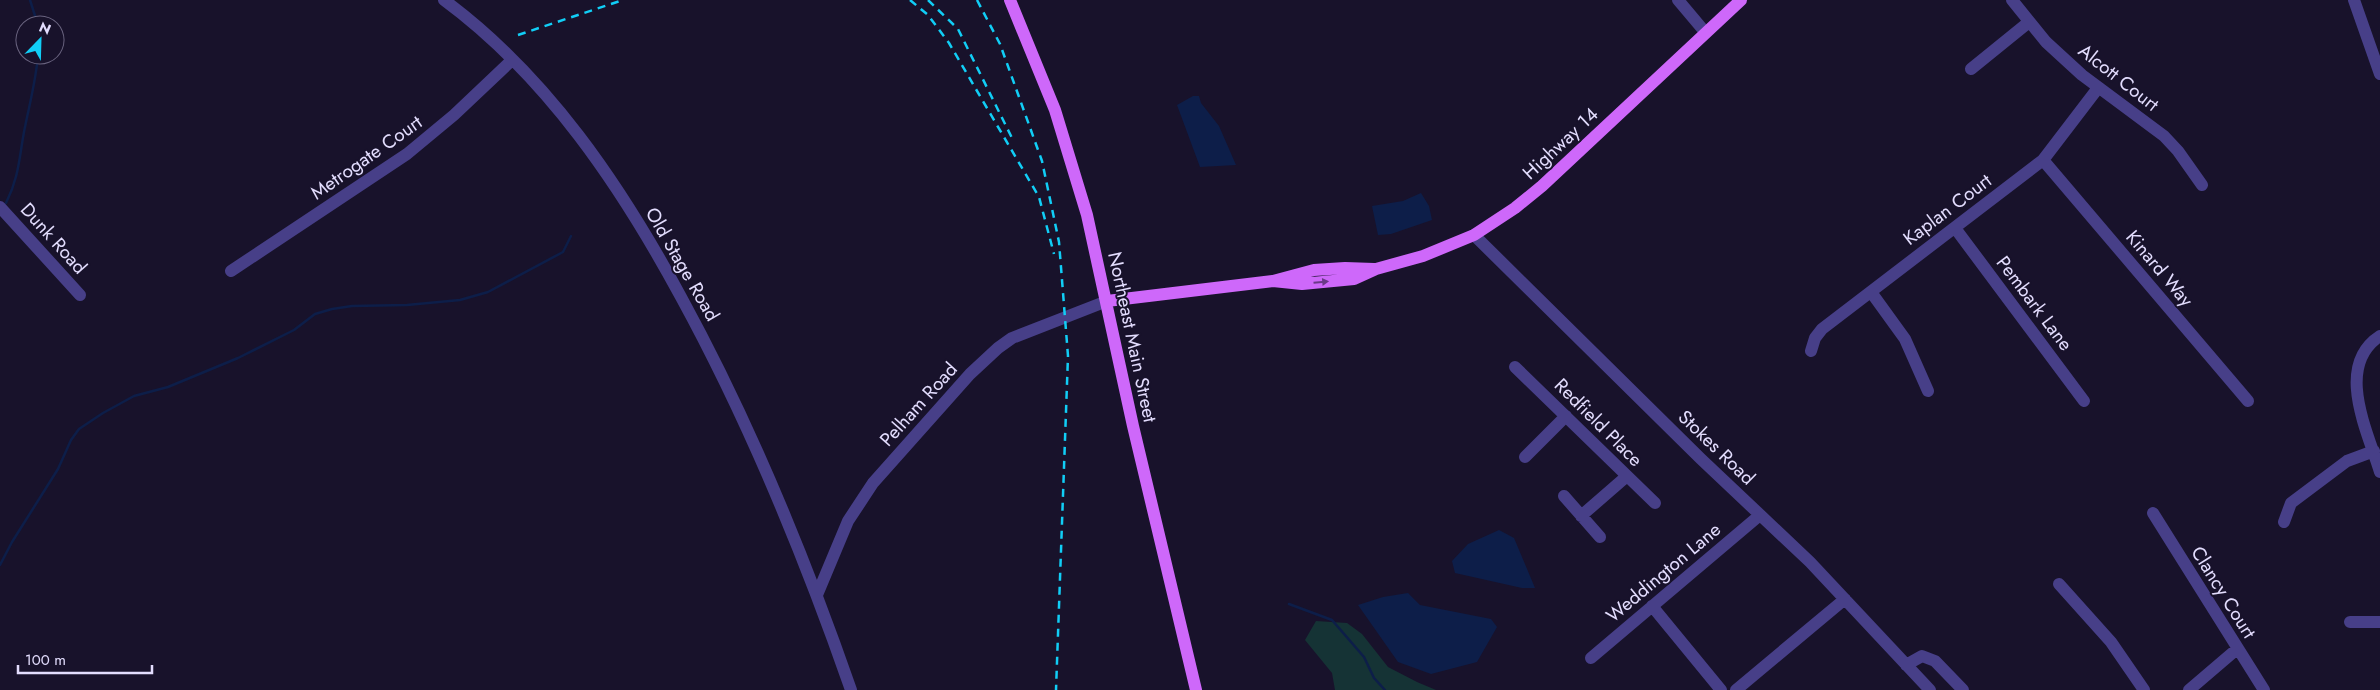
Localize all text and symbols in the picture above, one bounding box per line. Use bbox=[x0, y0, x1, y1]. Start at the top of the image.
north arrow bbox=[15, 15, 65, 65]
text: N bbox=[36, 17, 54, 39]
street label: Alcott Court bbox=[2073, 37, 2165, 118]
street label: Highway 14 bbox=[1516, 101, 1604, 186]
street label: Metrogate Court bbox=[305, 109, 428, 206]
street label: Kaplan Court bbox=[1898, 167, 1997, 252]
street label: Dunk Road bbox=[14, 197, 93, 280]
street label: Old Stage Road bbox=[639, 202, 726, 326]
street label: Kinard Way bbox=[2120, 224, 2200, 313]
street label: Northeast Main Street bbox=[1101, 249, 1164, 425]
street label: Pembark Lane bbox=[1990, 250, 2079, 356]
one-way arrow bbox=[1313, 278, 1329, 286]
street label: Pelham Road bbox=[873, 356, 963, 452]
street label: Redfield Place bbox=[1548, 372, 1649, 473]
street label: Stokes Road bbox=[1672, 404, 1761, 491]
street label: Weddington Lane bbox=[1600, 516, 1727, 629]
street label: Clancy Court bbox=[2185, 541, 2263, 644]
scale bar bbox=[18, 642, 151, 674]
text: 100 m bbox=[25, 649, 66, 671]

